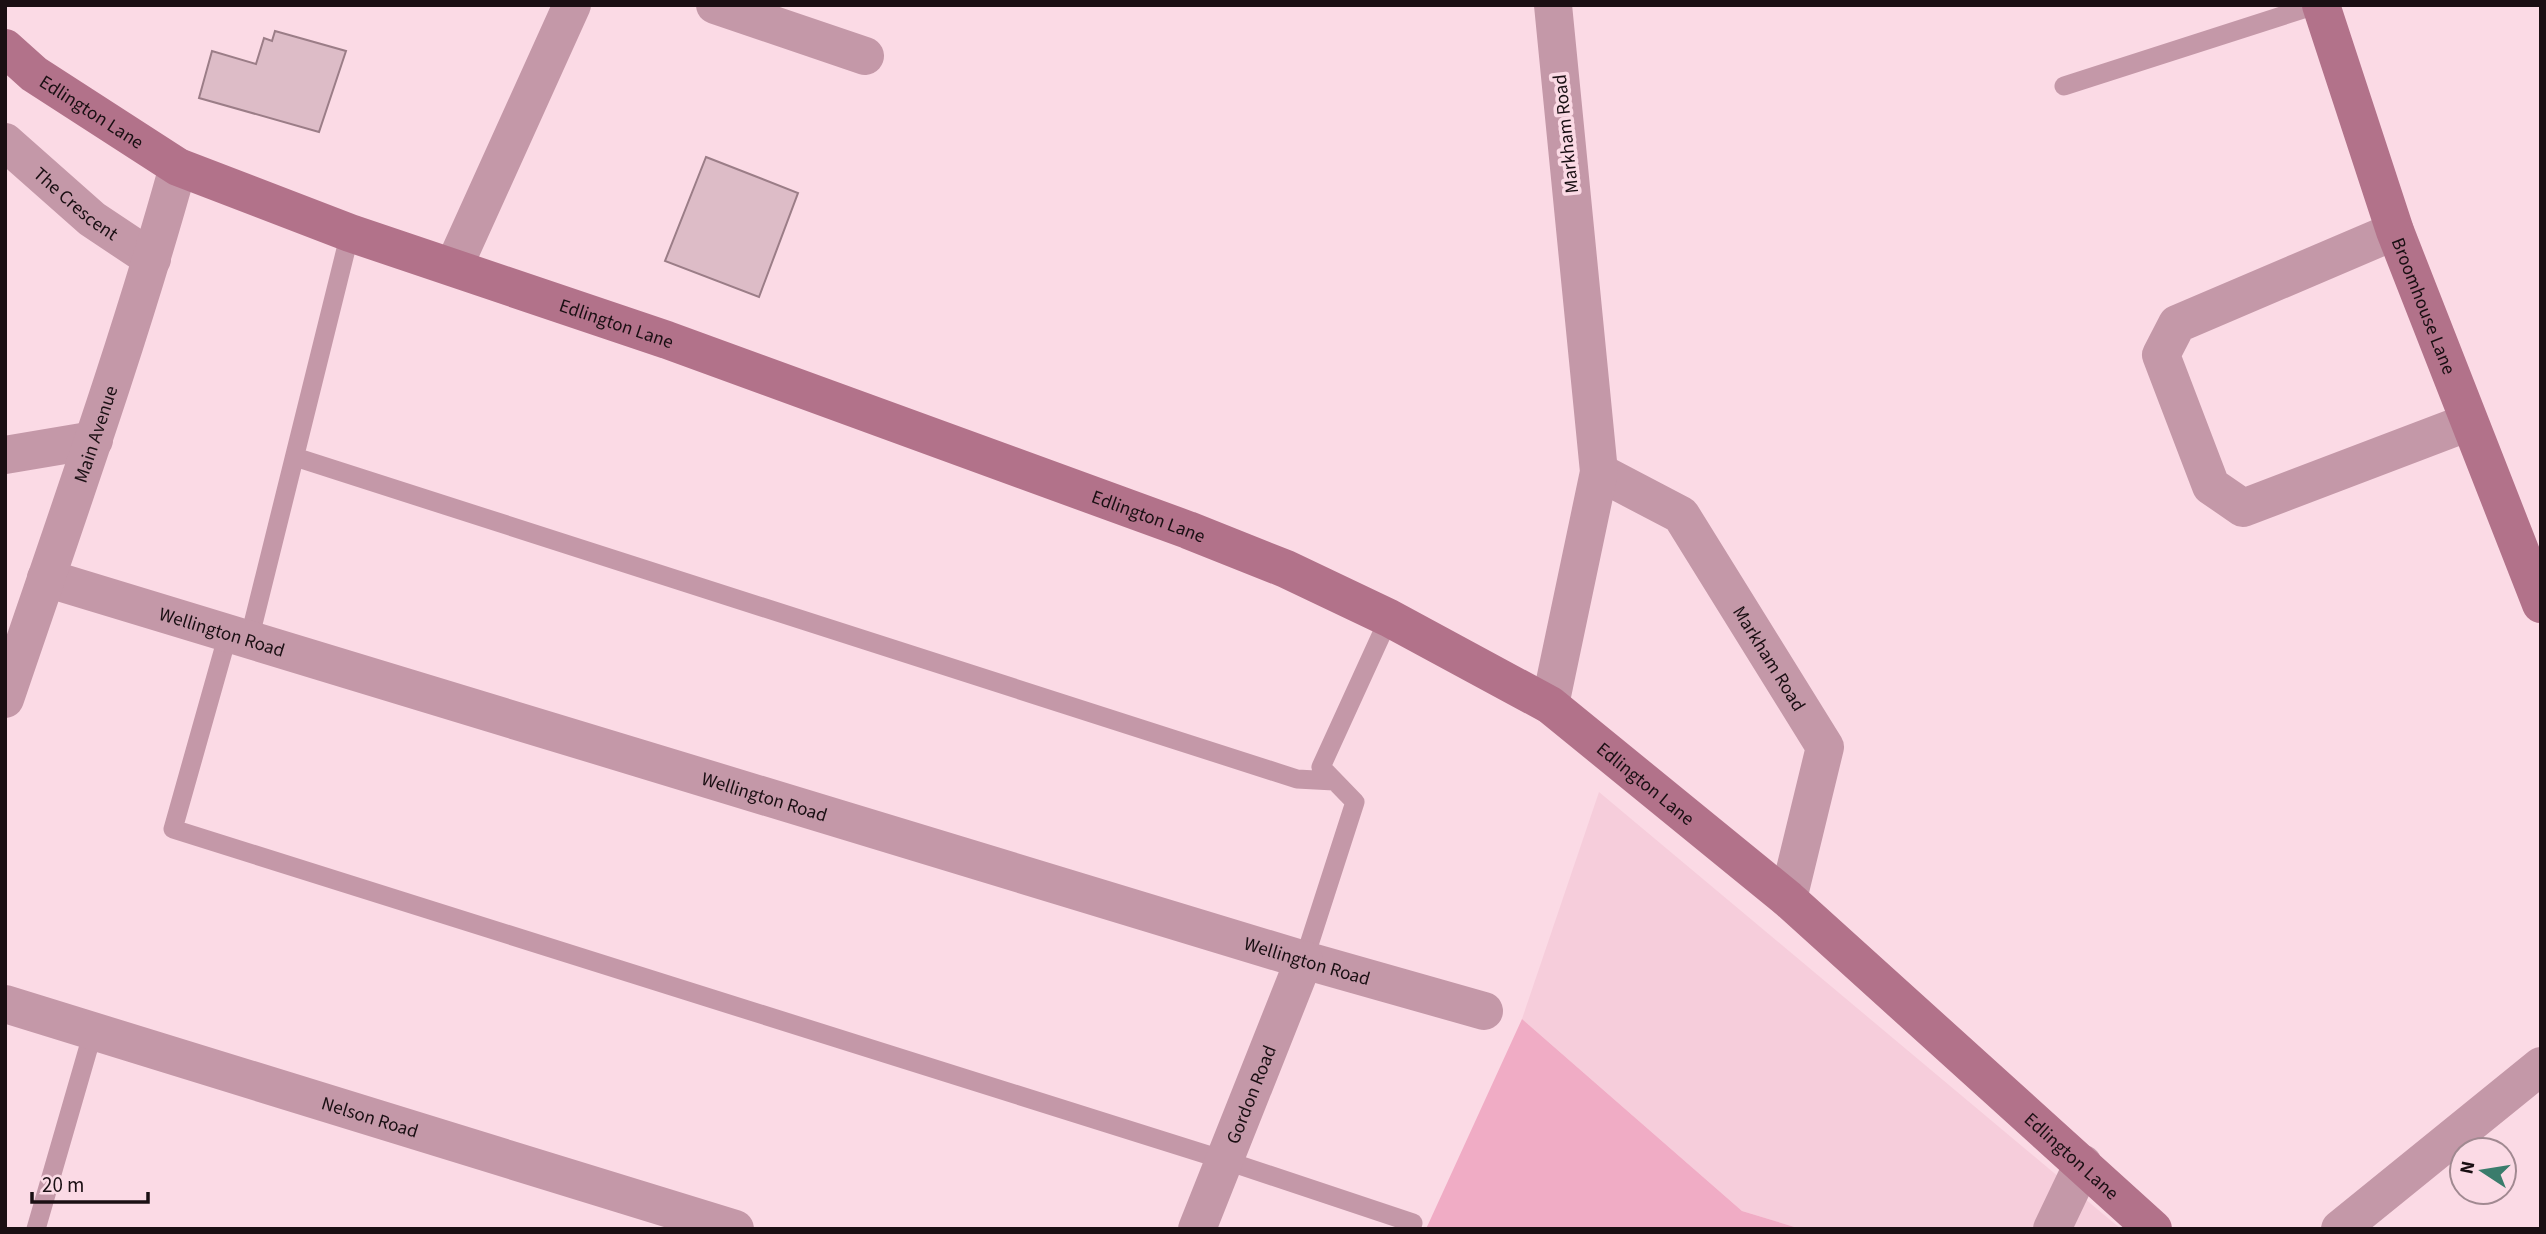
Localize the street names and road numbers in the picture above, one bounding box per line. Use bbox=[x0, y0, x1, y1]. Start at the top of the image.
street label: Edlington Lane bbox=[34, 69, 149, 156]
street label: Markham Road bbox=[1547, 73, 1586, 195]
street label: The Crescent bbox=[27, 161, 124, 248]
street label: Broomhouse Lane bbox=[2384, 234, 2462, 379]
street label: Edlington Lane bbox=[555, 293, 677, 356]
street label: Main Avenue bbox=[68, 382, 125, 487]
street label: Edlington Lane bbox=[1088, 484, 1209, 551]
street label: Wellington Road bbox=[155, 601, 288, 665]
street label: Markham Road bbox=[1726, 601, 1812, 717]
street label: Edlington Lane bbox=[1590, 736, 1700, 832]
street label: Wellington Road bbox=[698, 766, 830, 829]
street label: Wellington Road bbox=[1240, 931, 1373, 993]
street label: Gordon Road bbox=[1220, 1041, 1284, 1148]
street label: Nelson Road bbox=[318, 1090, 421, 1146]
street label: Edlington Lane bbox=[2018, 1107, 2124, 1207]

